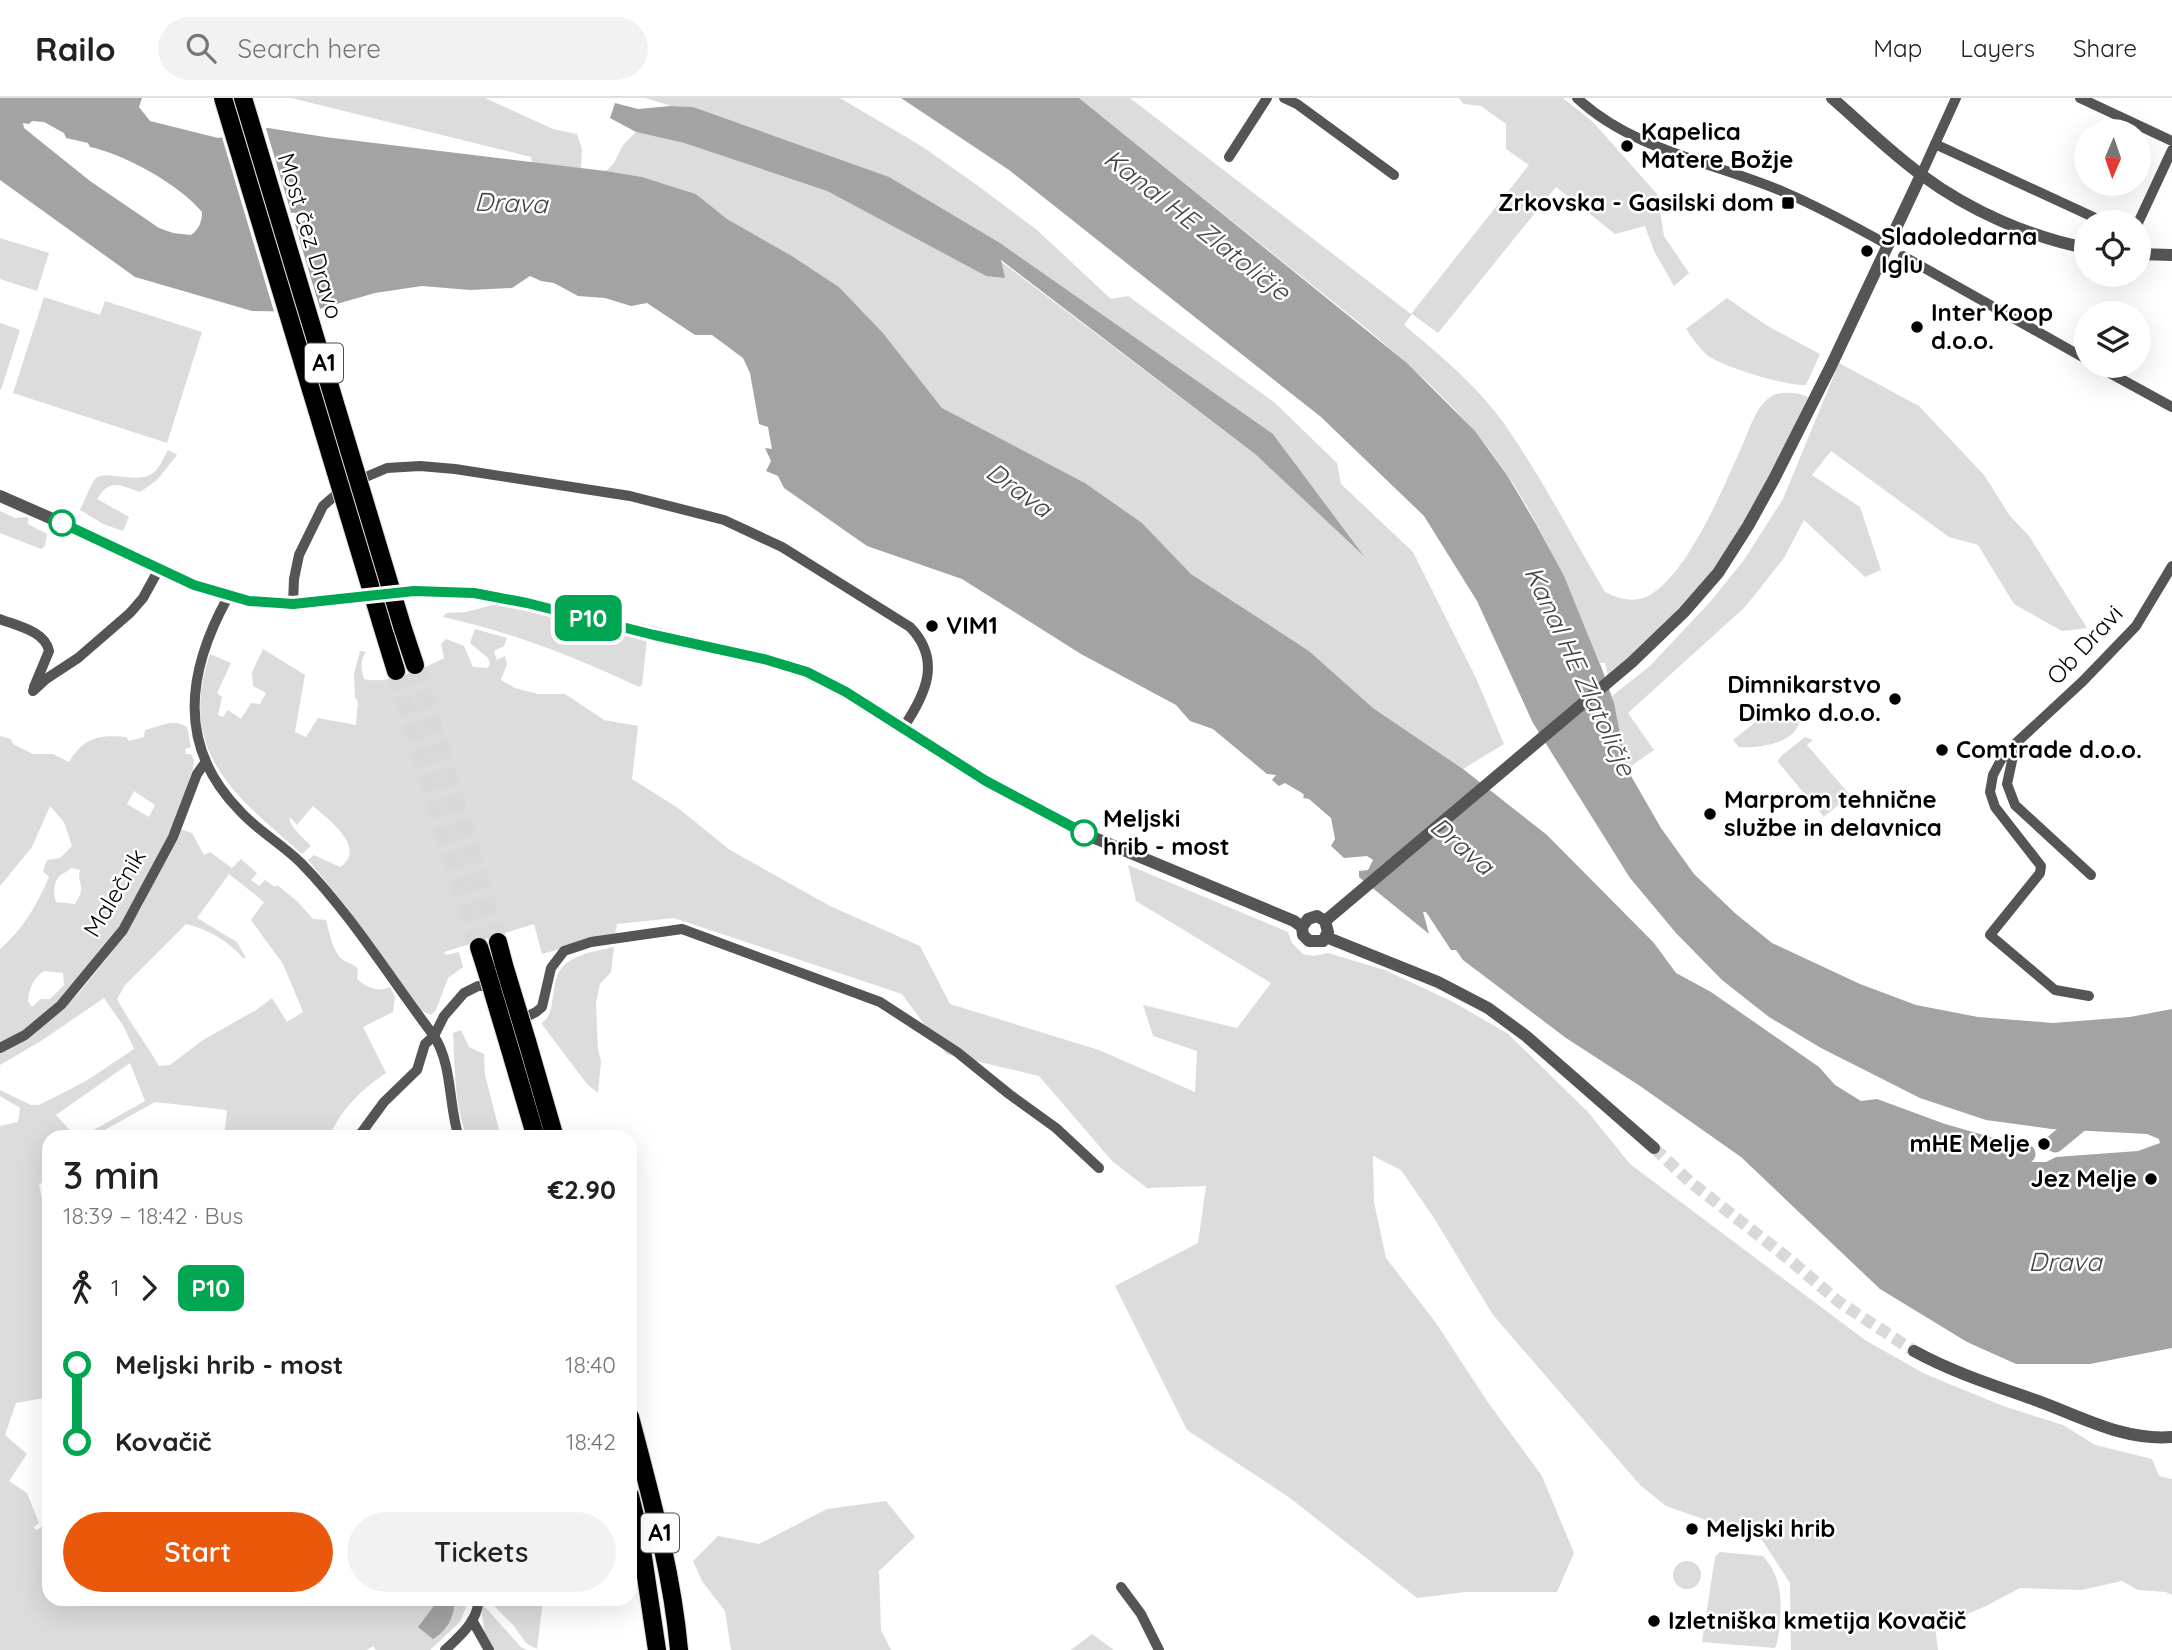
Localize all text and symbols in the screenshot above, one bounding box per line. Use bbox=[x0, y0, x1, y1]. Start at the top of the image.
search box bbox=[158, 17, 648, 80]
text: Railo bbox=[35, 28, 116, 69]
icon: search bbox=[182, 29, 220, 67]
text: Search here bbox=[238, 32, 381, 65]
text: Map bbox=[1873, 33, 1922, 63]
text: Layers bbox=[1960, 33, 2035, 63]
text: Share bbox=[2073, 33, 2137, 63]
place label: Kapelica Matere Božje bbox=[1641, 116, 1793, 174]
north arrow bbox=[2074, 119, 2151, 196]
map controls bbox=[2074, 119, 2151, 378]
marker: Kapelica Matere Božje bbox=[1619, 138, 1635, 154]
water label: Kanal HE Zlatoličje bbox=[1098, 142, 1298, 308]
street label: Most čez Dravo bbox=[271, 149, 350, 322]
water label: Drava bbox=[474, 185, 549, 220]
place label: Zrkovska - Gasilski dom bbox=[1498, 187, 1774, 217]
marker: Zrkovska - Gasilski dom bbox=[1780, 195, 1796, 211]
button: locate bbox=[2074, 210, 2151, 287]
place label: Sladoledarna Iglu bbox=[1881, 221, 2037, 279]
marker: Sladoledarna Iglu bbox=[1859, 243, 1875, 259]
place label: Inter Koop d.o.o. bbox=[1931, 297, 2053, 355]
button: layers bbox=[2074, 301, 2151, 378]
marker: Inter Koop d.o.o. bbox=[1909, 319, 1925, 335]
road number: A1 bbox=[305, 344, 343, 382]
water label: Drava bbox=[980, 455, 1060, 525]
unlabelled marker bbox=[49, 510, 75, 536]
water label: Kanal HE Zlatoličje bbox=[1517, 561, 1644, 782]
line badge: P10 bbox=[548, 595, 628, 641]
street label: Ob Dravi bbox=[2040, 598, 2129, 690]
text: P10 bbox=[569, 603, 607, 633]
place label: VIM1 bbox=[946, 610, 998, 640]
marker: VIM1 bbox=[924, 618, 940, 634]
place label: Dimnikarstvo Dimko d.o.o. bbox=[1727, 669, 1881, 727]
marker: Dimnikarstvo Dimko d.o.o. bbox=[1887, 691, 1903, 707]
place label: Comtrade d.o.o. bbox=[1956, 734, 2142, 764]
marker: Comtrade d.o.o. bbox=[1934, 742, 1950, 758]
place label: Marprom tehnične službe in delavnica bbox=[1724, 784, 1942, 842]
place label: Meljski hrib - most bbox=[1103, 803, 1230, 861]
marker: Marprom tehnične službe in delavnica bbox=[1702, 806, 1718, 822]
water label: Drava bbox=[1424, 809, 1502, 883]
marker: Meljski hrib - most bbox=[1071, 820, 1097, 846]
street label: Malečnik bbox=[76, 843, 152, 942]
place label: mHE Melje bbox=[1909, 1128, 2030, 1158]
marker: mHE Melje bbox=[2036, 1136, 2052, 1152]
text: 3 min bbox=[63, 1151, 160, 1199]
place label: Jez Melje bbox=[2031, 1163, 2137, 1193]
marker: Jez Melje bbox=[2143, 1171, 2159, 1187]
text: €2.90 bbox=[548, 1173, 616, 1206]
text: 18:39 – 18:42 · Bus bbox=[63, 1201, 243, 1230]
water label: Drava bbox=[2028, 1245, 2103, 1278]
icon: walk bbox=[63, 1269, 101, 1307]
icon: forward bbox=[130, 1269, 168, 1307]
text: 1 bbox=[111, 1273, 120, 1302]
text: P10 bbox=[192, 1273, 230, 1303]
text: Meljski hrib - most bbox=[115, 1348, 343, 1381]
text: 18:40 bbox=[565, 1350, 616, 1379]
text: Kovačič bbox=[115, 1425, 212, 1458]
text: 18:42 bbox=[566, 1427, 616, 1456]
button: Start bbox=[63, 1512, 333, 1592]
button: Tickets bbox=[347, 1512, 616, 1592]
place label: Meljski hrib bbox=[1706, 1513, 1835, 1543]
road number: A1 bbox=[641, 1514, 679, 1552]
marker: Meljski hrib bbox=[1684, 1521, 1700, 1537]
place label: Izletniška kmetija Kovačič bbox=[1668, 1605, 1966, 1635]
marker: Izletniška kmetija Kovačič bbox=[1646, 1613, 1662, 1629]

